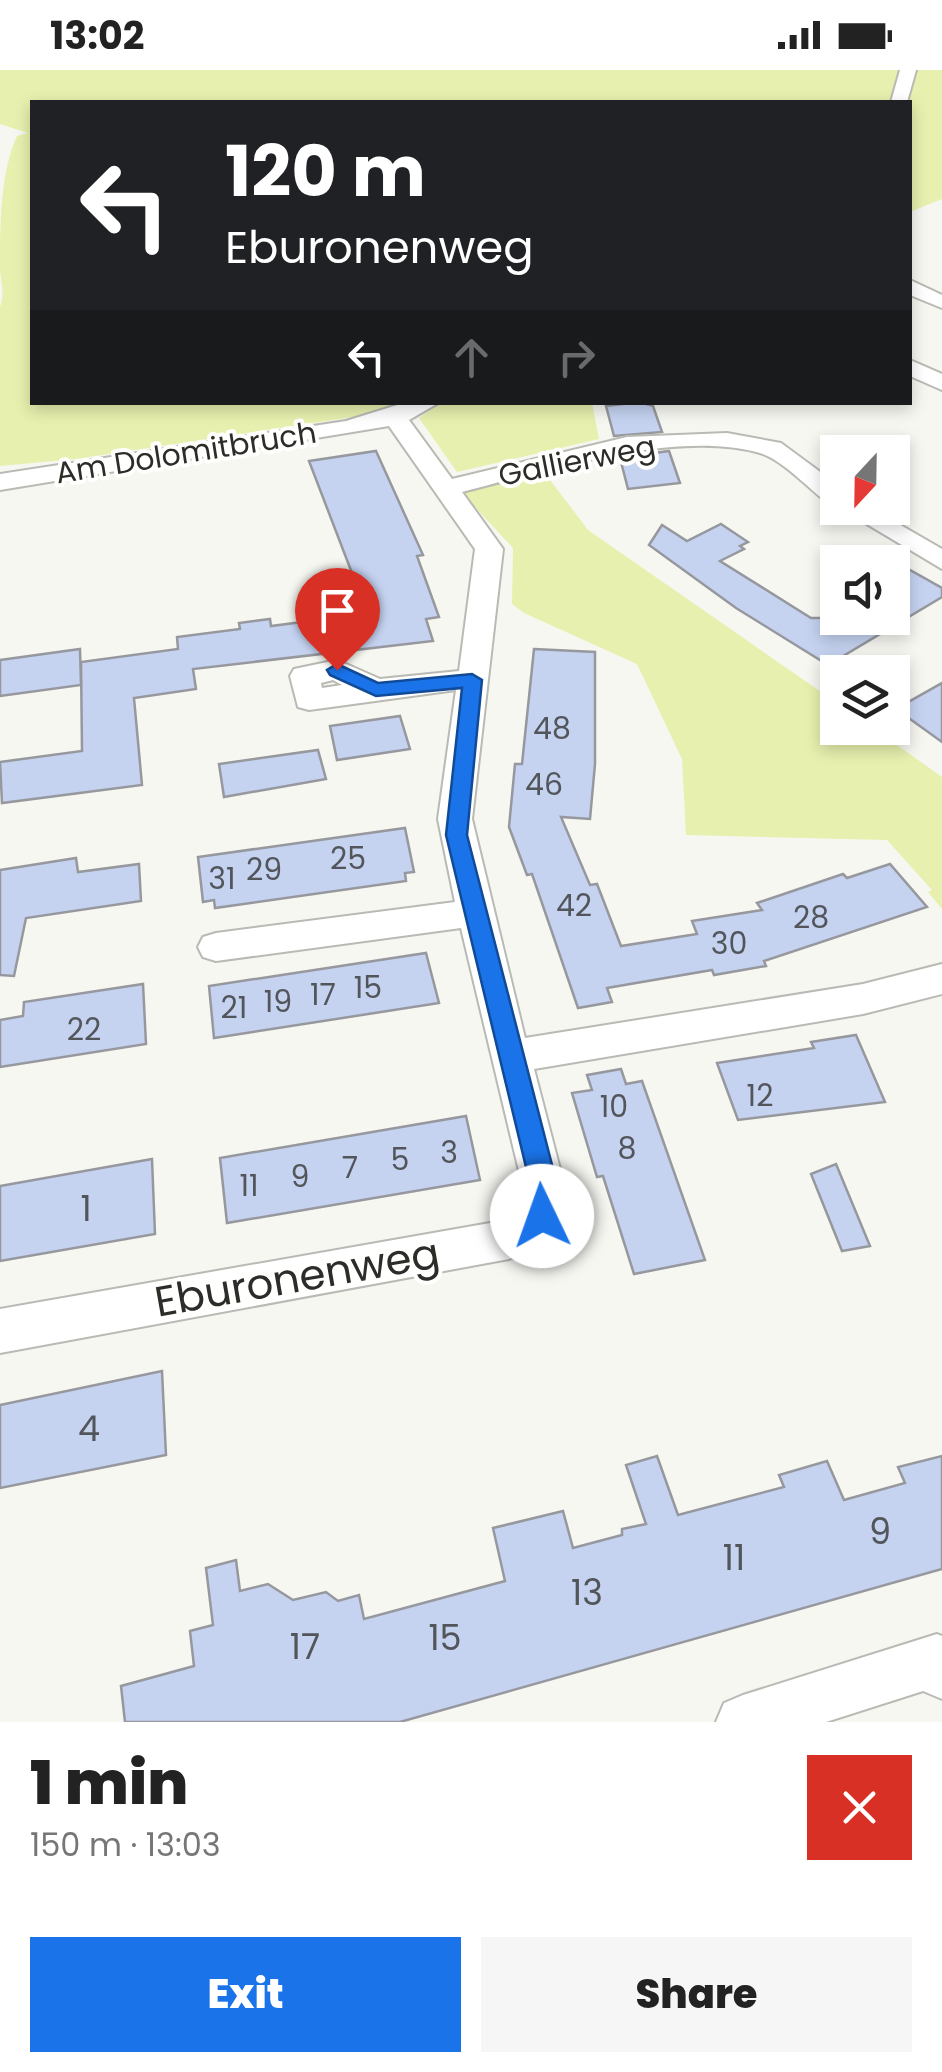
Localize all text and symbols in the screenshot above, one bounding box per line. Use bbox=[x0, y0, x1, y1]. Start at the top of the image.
text: 13:02 bbox=[50, 9, 145, 62]
text: 120 m bbox=[225, 122, 426, 221]
icon: left bbox=[60, 140, 190, 270]
text: Eburonenweg bbox=[225, 216, 534, 279]
icon: left bbox=[339, 330, 394, 385]
icon: ahead bbox=[444, 330, 499, 385]
icon: right bbox=[549, 330, 604, 385]
street label: Am Dolomitbruch bbox=[52, 411, 319, 494]
street label: Gallierweg bbox=[495, 424, 659, 497]
north arrow bbox=[820, 435, 910, 525]
map controls bbox=[820, 435, 910, 745]
button: sound bbox=[820, 545, 910, 635]
pin bbox=[295, 568, 380, 671]
icon: arrive bbox=[310, 583, 365, 638]
button: layers bbox=[820, 655, 910, 745]
house number: 48 bbox=[533, 707, 571, 750]
house number: 46 bbox=[525, 763, 563, 806]
house number: 25 bbox=[330, 837, 366, 880]
house number: 29 bbox=[246, 848, 282, 891]
house number: 31 bbox=[208, 857, 236, 900]
house number: 42 bbox=[556, 884, 592, 927]
house number: 28 bbox=[793, 896, 829, 939]
house number: 30 bbox=[711, 922, 747, 965]
house number: 15 bbox=[354, 966, 382, 1009]
house number: 17 bbox=[310, 973, 336, 1016]
house number: 19 bbox=[264, 980, 292, 1023]
house number: 21 bbox=[221, 986, 247, 1029]
house number: 22 bbox=[67, 1008, 101, 1051]
house number: 12 bbox=[747, 1074, 773, 1117]
house number: 10 bbox=[600, 1085, 628, 1128]
house number: 8 bbox=[618, 1127, 636, 1170]
house number: 3 bbox=[440, 1131, 458, 1174]
house number: 5 bbox=[391, 1138, 409, 1181]
house number: 7 bbox=[342, 1146, 358, 1189]
house number: 9 bbox=[291, 1155, 309, 1198]
house number: 11 bbox=[239, 1164, 259, 1207]
position arrow bbox=[490, 1164, 594, 1268]
house number: 1 bbox=[80, 1184, 92, 1233]
street label: Eburonenweg bbox=[150, 1223, 444, 1332]
house number: 4 bbox=[78, 1404, 100, 1453]
house number: 9 bbox=[869, 1507, 891, 1556]
house number: 11 bbox=[723, 1533, 745, 1582]
house number: 13 bbox=[571, 1568, 603, 1617]
house number: 15 bbox=[428, 1613, 462, 1662]
house number: 17 bbox=[290, 1622, 320, 1671]
text: 1 min bbox=[30, 1741, 188, 1825]
button: close bbox=[807, 1755, 912, 1860]
text: 150 m · 13:03 bbox=[30, 1822, 221, 1867]
button: Exit bbox=[30, 1937, 461, 2052]
button: Share bbox=[481, 1937, 912, 2052]

